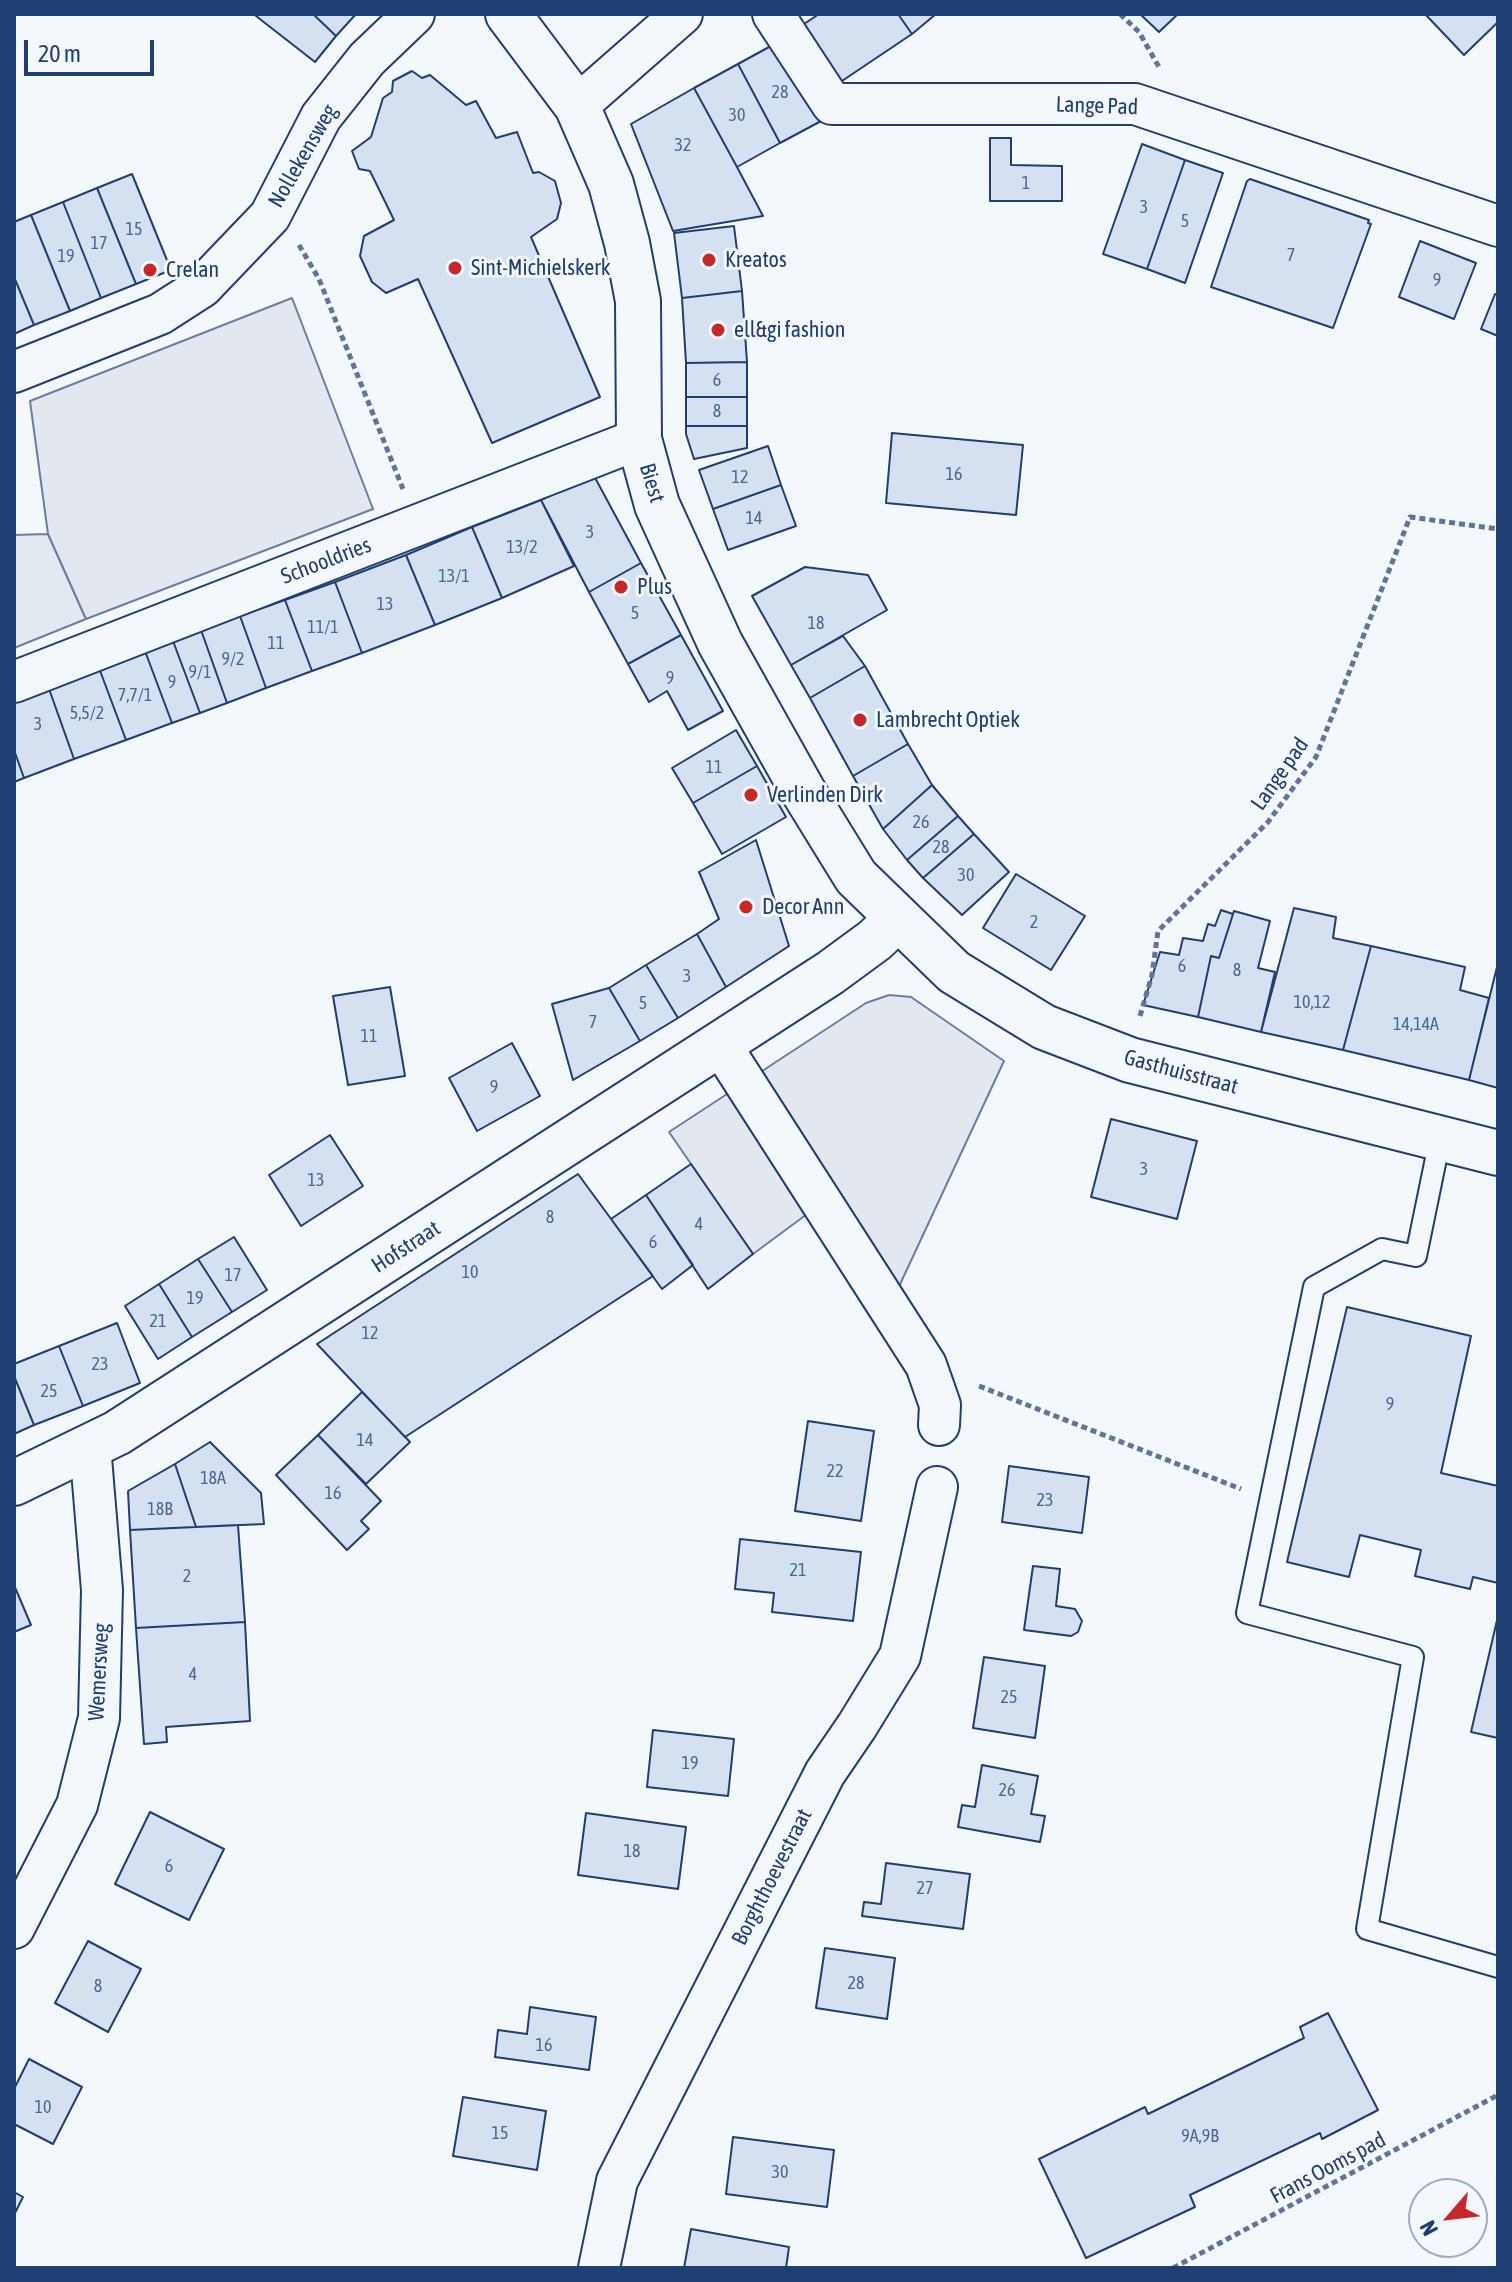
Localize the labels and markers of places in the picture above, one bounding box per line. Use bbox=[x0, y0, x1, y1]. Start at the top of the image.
place label: Kreatos bbox=[725, 247, 787, 273]
marker: Kreatos bbox=[700, 251, 718, 269]
place label: Sint-Michielskerk bbox=[471, 255, 610, 281]
place label: Crelan bbox=[166, 257, 219, 283]
marker: Sint-Michielskerk bbox=[446, 259, 464, 277]
marker: Crelan bbox=[141, 261, 159, 279]
place label: ell&gi fashion bbox=[734, 317, 845, 343]
marker: ell&gi fashion bbox=[709, 321, 727, 339]
place label: Plus bbox=[637, 574, 672, 600]
marker: Plus bbox=[612, 578, 630, 596]
place label: Lambrecht Optiek bbox=[876, 707, 1020, 733]
marker: Lambrecht Optiek bbox=[851, 711, 869, 729]
place label: Verlinden Dirk bbox=[767, 782, 883, 808]
marker: Verlinden Dirk bbox=[742, 786, 760, 804]
place label: Decor Ann bbox=[762, 894, 844, 920]
marker: Decor Ann bbox=[737, 898, 755, 916]

